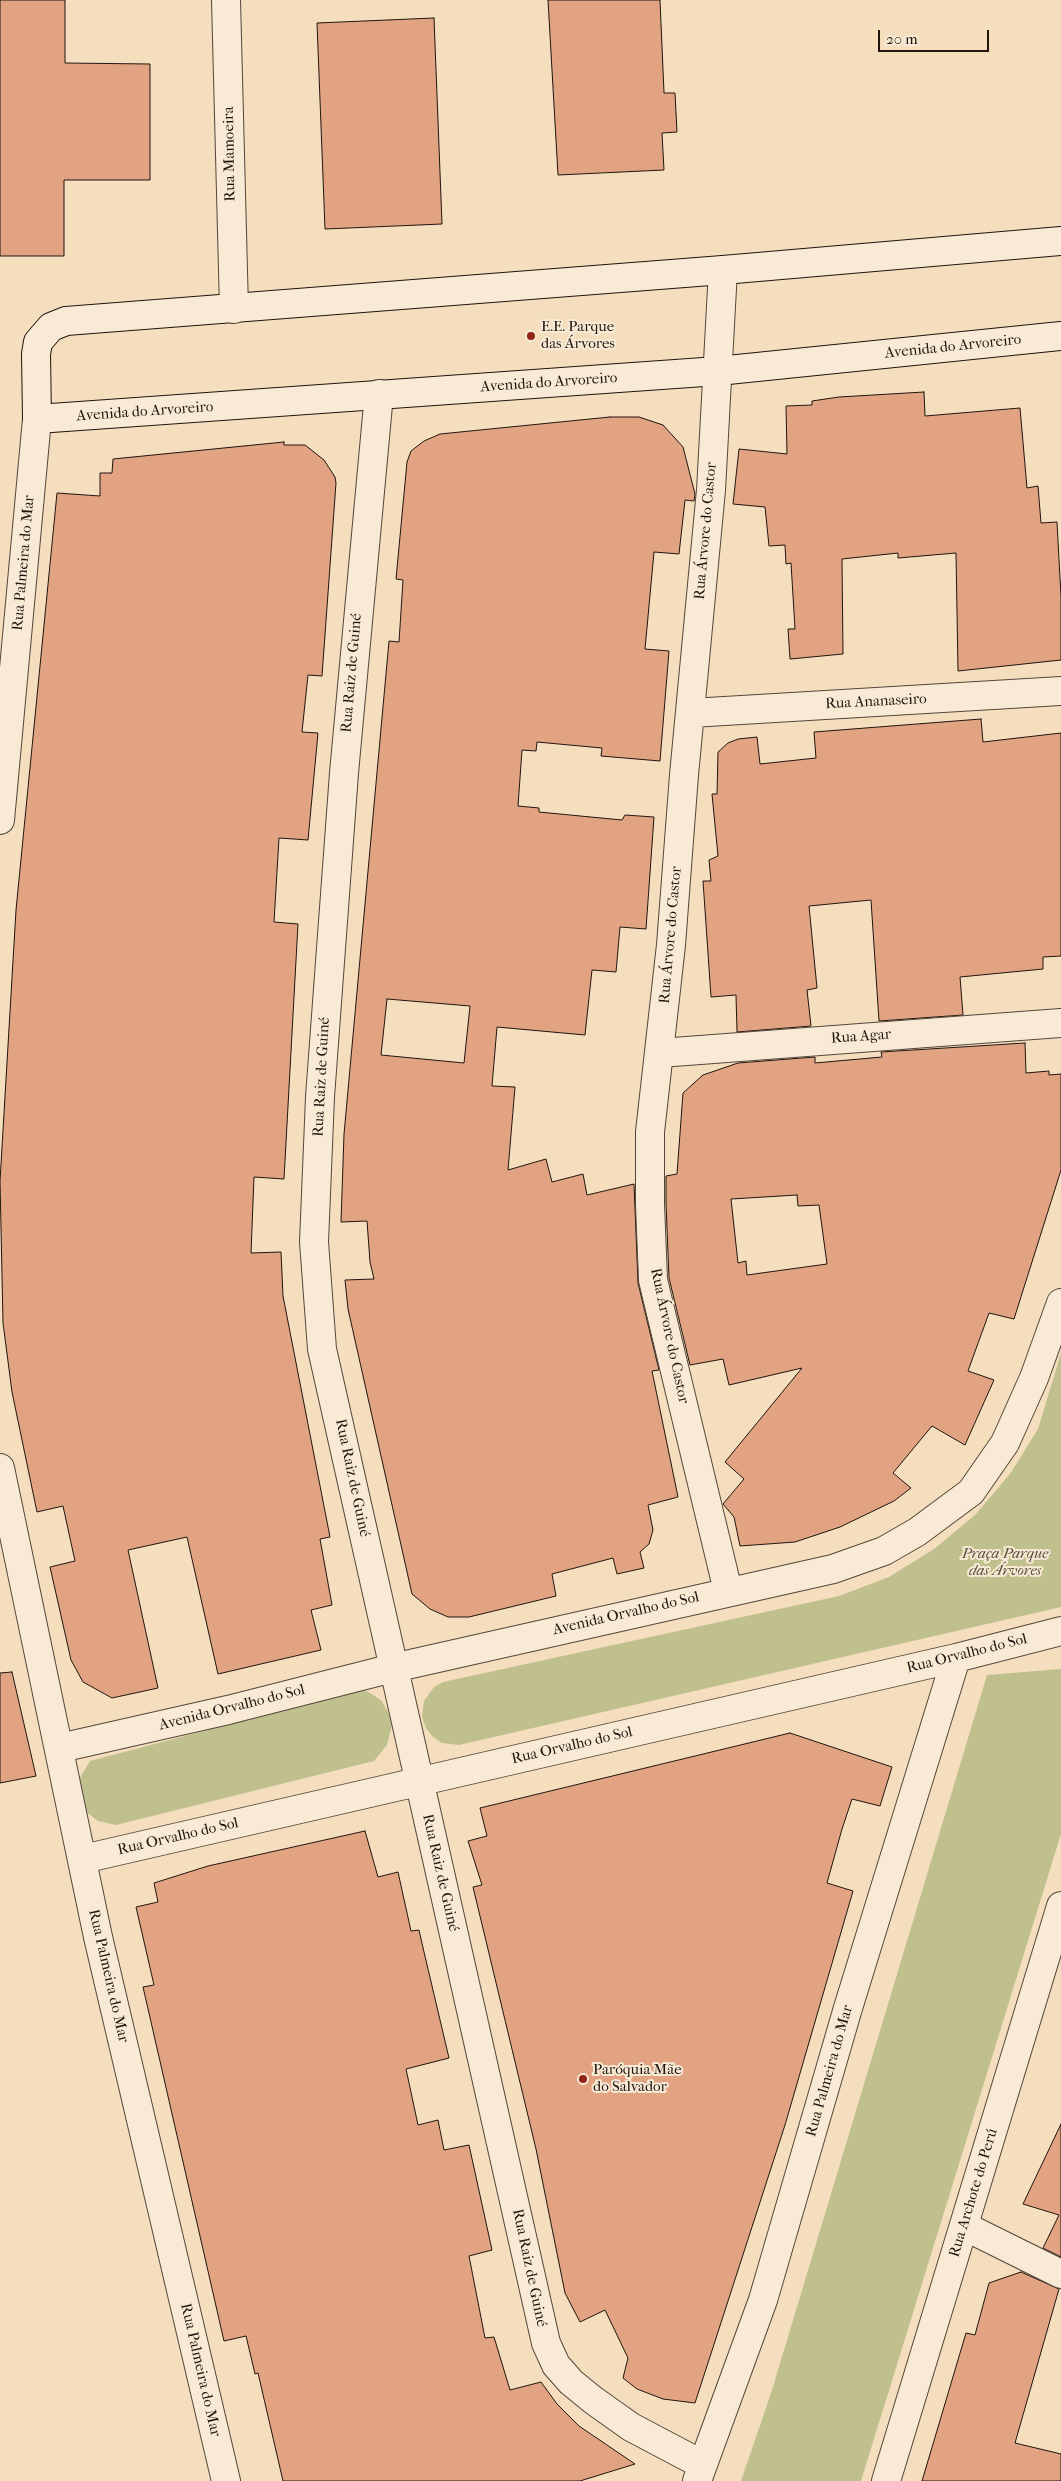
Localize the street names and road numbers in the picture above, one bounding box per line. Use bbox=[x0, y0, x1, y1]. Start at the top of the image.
street label: Rua Mamoeira bbox=[220, 106, 240, 202]
street label: Avenida do Arvoreiro bbox=[884, 331, 1022, 363]
street label: Avenida do Arvoreiro bbox=[480, 369, 618, 397]
street label: Avenida do Arvoreiro bbox=[76, 398, 214, 426]
street label: Rua Árvore do Castor bbox=[691, 462, 721, 600]
street label: Rua Palmeira do Mar bbox=[9, 494, 39, 632]
street label: Rua Raiz de Guiné bbox=[338, 612, 366, 734]
street label: Rua Ananaseiro bbox=[825, 690, 927, 714]
street label: Rua Árvore do Castor bbox=[656, 866, 686, 1004]
street label: Rua Raiz de Guiné bbox=[310, 1017, 334, 1137]
street label: Rua Agar bbox=[830, 1026, 892, 1048]
street label: Rua Árvore do Castor bbox=[646, 1267, 692, 1405]
street label: Rua Raiz de Guiné bbox=[331, 1417, 373, 1539]
street label: Avenida Orvalho do Sol bbox=[551, 1588, 701, 1640]
street label: Rua Orvalho do Sol bbox=[905, 1630, 1029, 1678]
street label: Avenida Orvalho do Sol bbox=[157, 1681, 307, 1735]
street label: Rua Orvalho do Sol bbox=[510, 1723, 634, 1769]
street label: Rua Raiz de Guiné bbox=[418, 1813, 462, 1933]
street label: Rua Orvalho do Sol bbox=[116, 1814, 240, 1860]
street label: Rua Palmeira do Mar bbox=[84, 1908, 132, 2044]
street label: Rua Palmeira do Mar bbox=[803, 2003, 857, 2139]
street label: Rua Archote do Perú bbox=[946, 2126, 1002, 2260]
street label: Rua Raiz de Guiné bbox=[508, 2207, 550, 2329]
street label: Rua Palmeira do Mar bbox=[176, 2302, 224, 2438]

